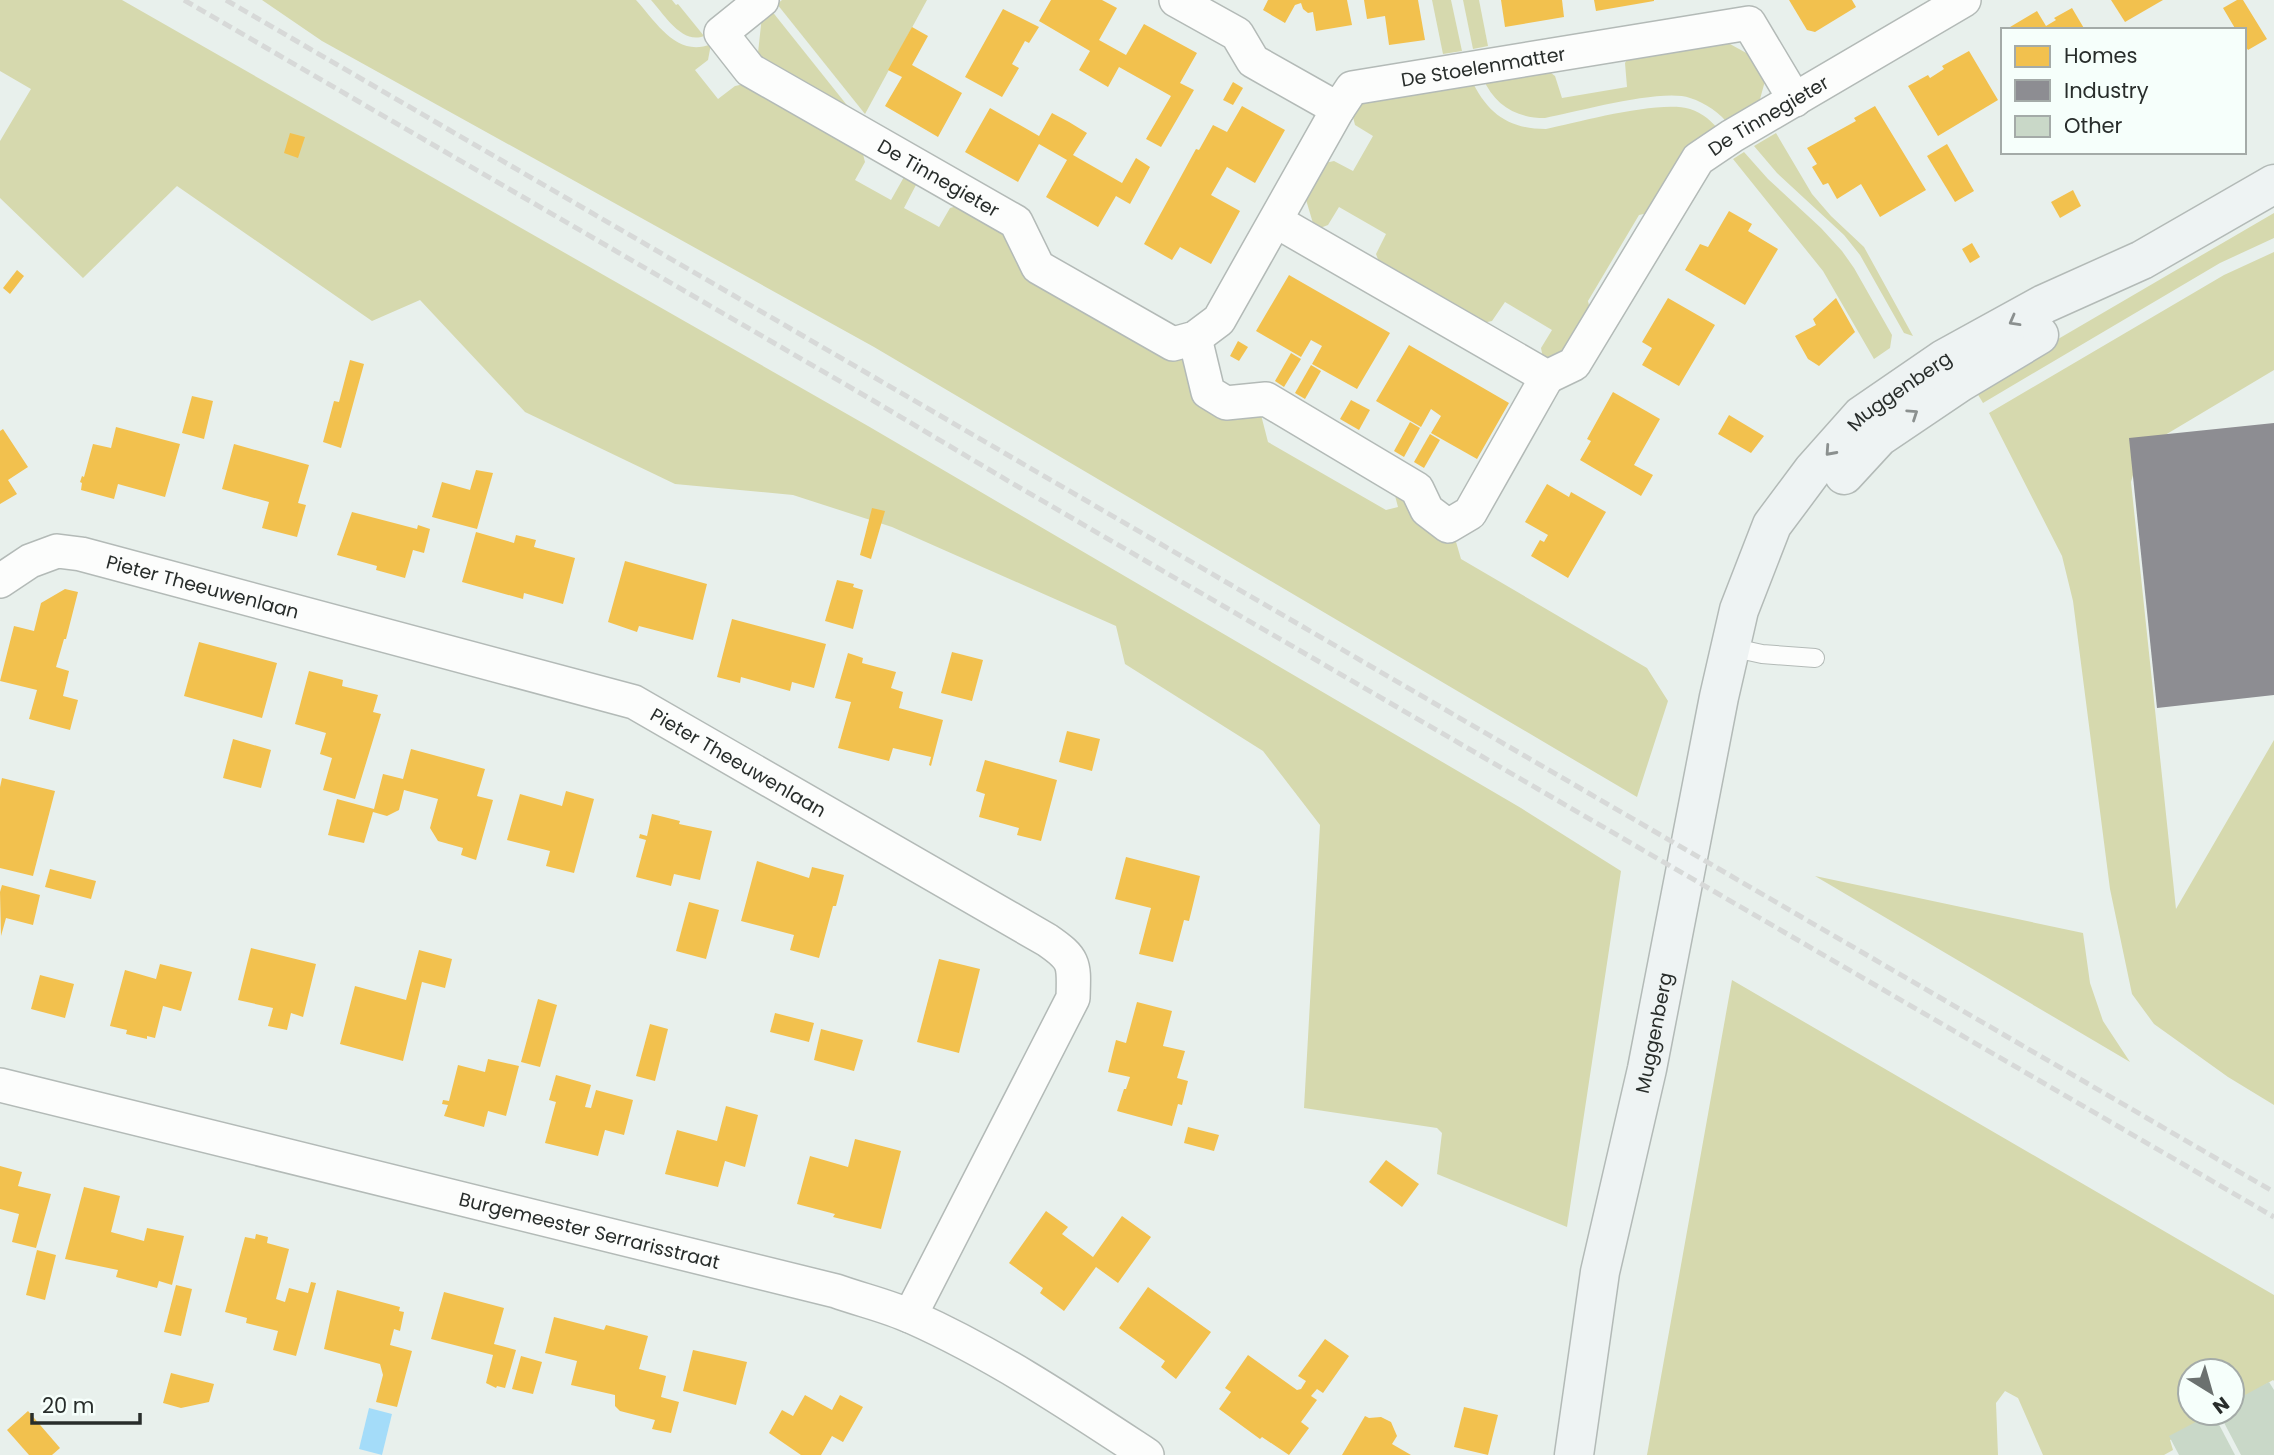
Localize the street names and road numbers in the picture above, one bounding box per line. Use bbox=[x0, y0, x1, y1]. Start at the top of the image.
street label: De Stoelenmatter bbox=[1399, 40, 1567, 94]
street label: De Tinnegieter bbox=[1703, 69, 1834, 162]
street label: De Tinnegieter bbox=[873, 133, 1004, 224]
street label: Muggenberg bbox=[1841, 345, 1957, 437]
street label: Pieter Theeuwenlaan bbox=[103, 548, 302, 626]
street label: Pieter Theeuwenlaan bbox=[645, 701, 831, 824]
street label: Muggenberg bbox=[1629, 970, 1679, 1096]
street label: Burgemeester Serrarisstraat bbox=[456, 1186, 723, 1276]

